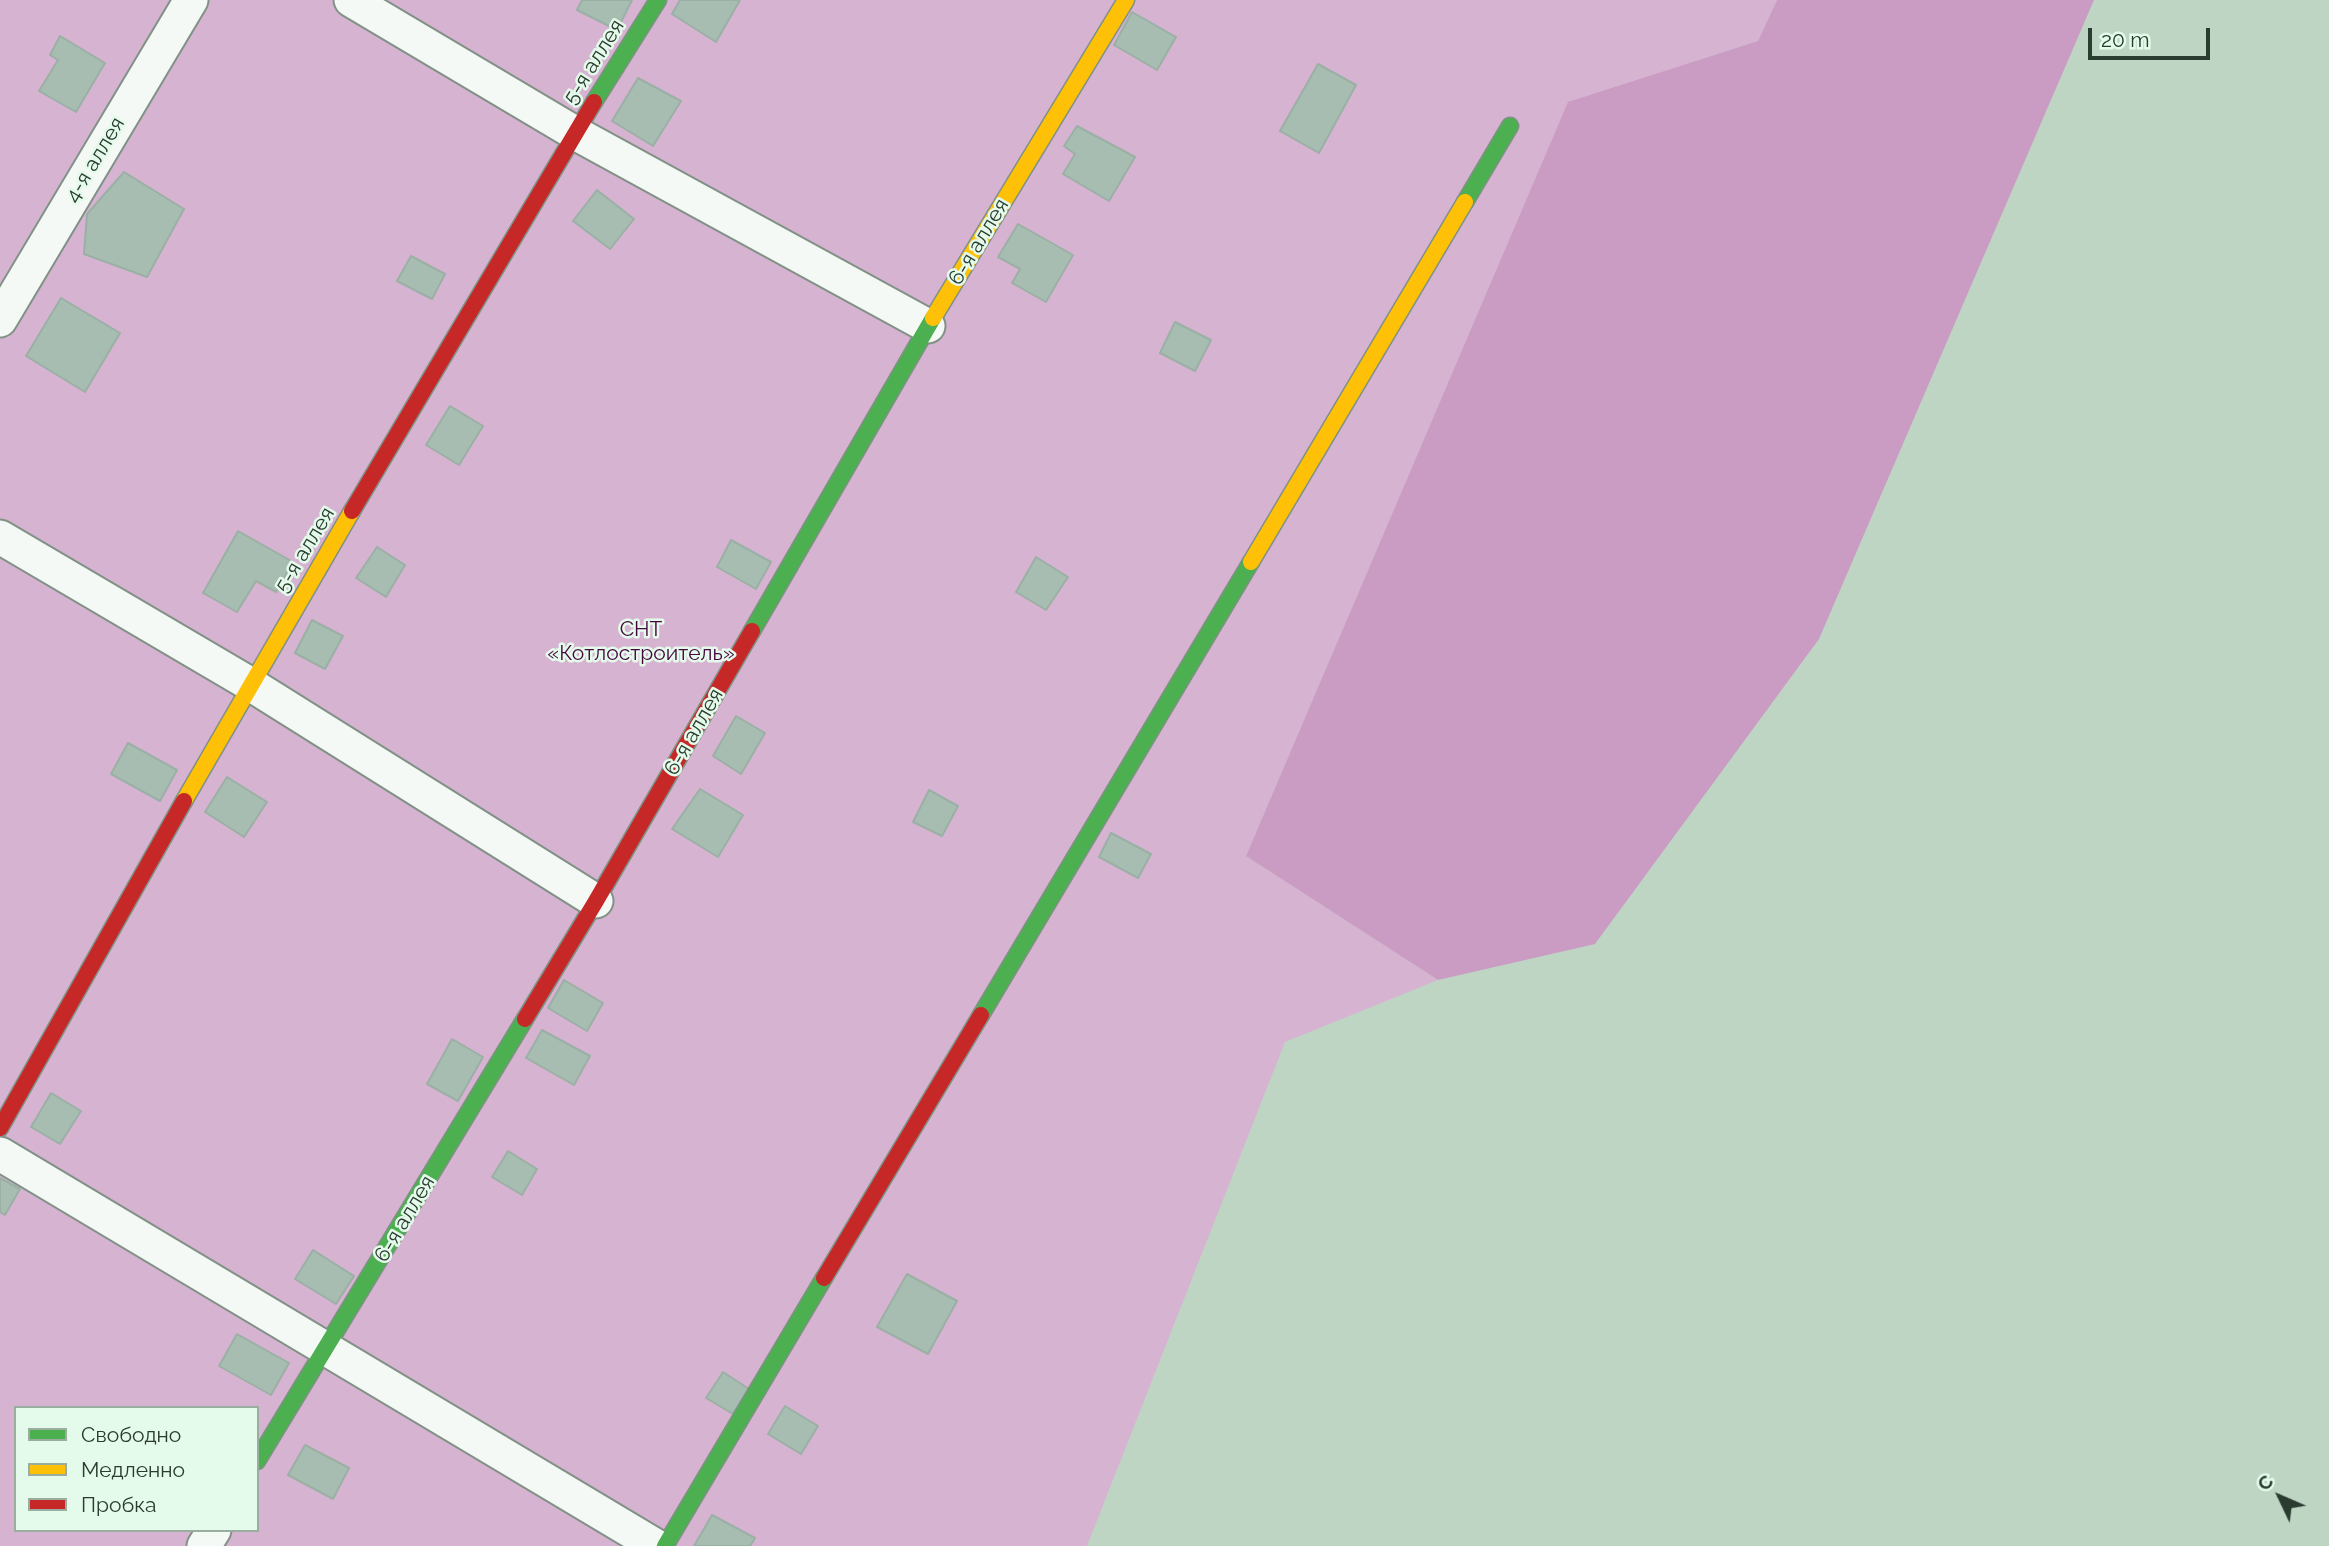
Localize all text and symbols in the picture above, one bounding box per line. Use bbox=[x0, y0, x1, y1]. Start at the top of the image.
scale bar bbox=[2091, 14, 2214, 58]
street label: 5-я аллея bbox=[558, 15, 630, 109]
text: 20 m bbox=[2101, 27, 2149, 52]
street label: 4-я аллея bbox=[60, 113, 130, 207]
street label: 6-я аллея bbox=[943, 194, 1015, 290]
street label: 5-я аллея bbox=[270, 503, 340, 597]
park label: СНТ «Котлостроитель» bbox=[547, 617, 735, 667]
street label: 6-я аллея bbox=[659, 684, 729, 780]
street label: 6-я аллея bbox=[369, 1171, 441, 1267]
legend bbox=[14, 1406, 259, 1532]
text: Свободно bbox=[81, 1422, 181, 1447]
text: Медленно bbox=[81, 1457, 185, 1482]
north arrow bbox=[2245, 1462, 2315, 1532]
text: С bbox=[2252, 1470, 2277, 1495]
text: Пробка bbox=[81, 1492, 157, 1517]

